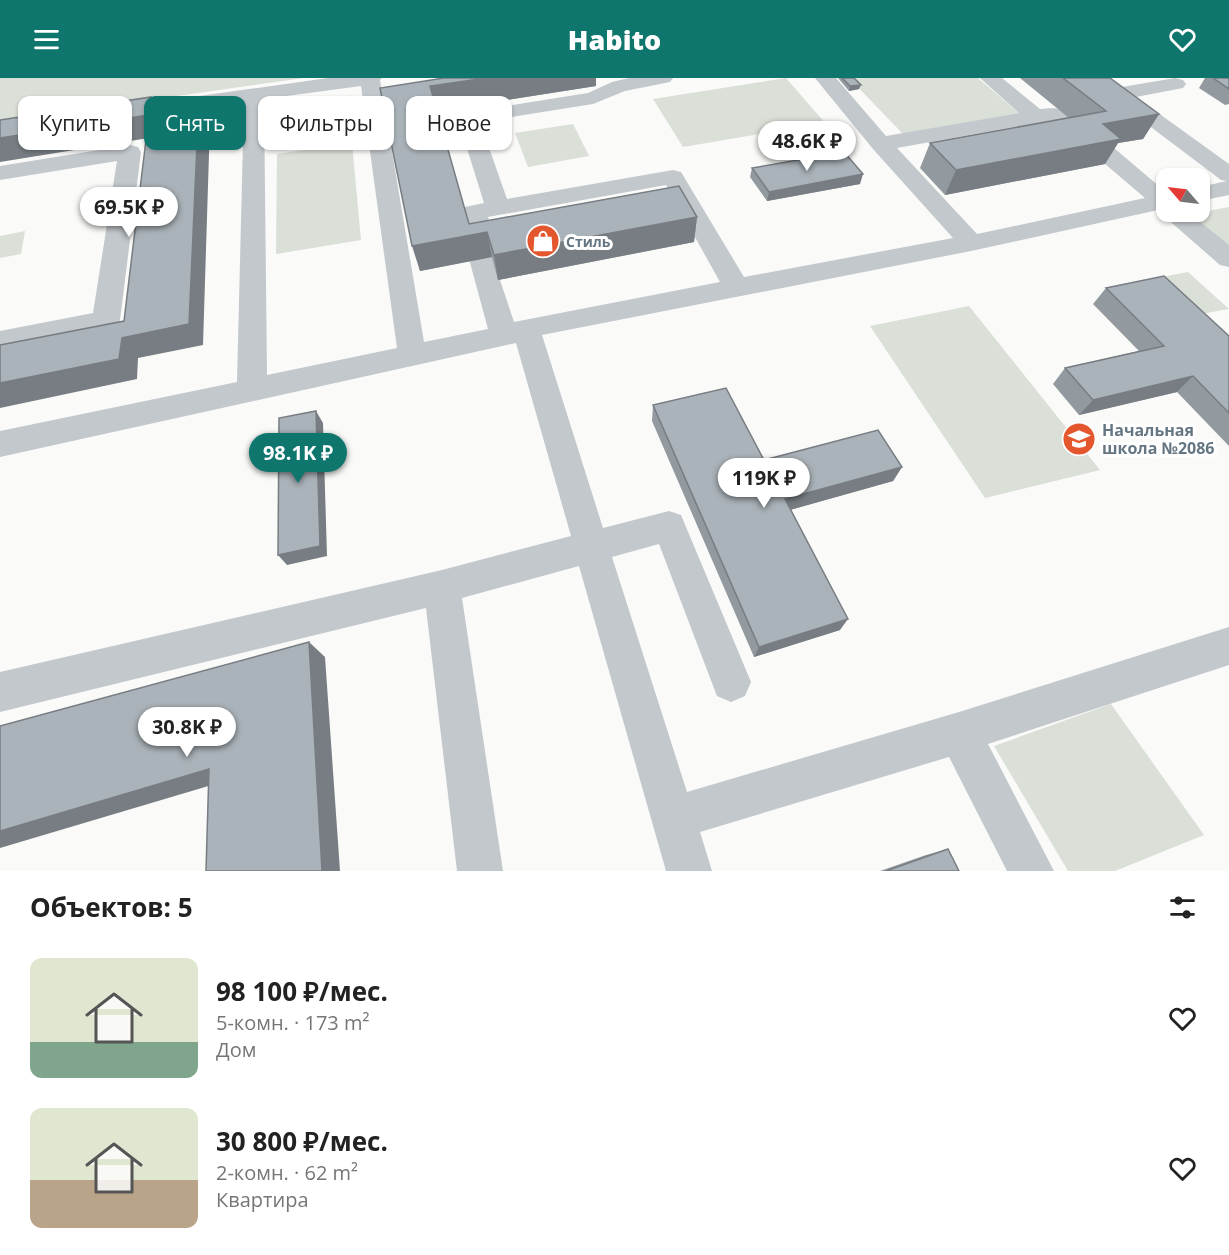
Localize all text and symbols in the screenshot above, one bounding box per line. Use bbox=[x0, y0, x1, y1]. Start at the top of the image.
text: Habito bbox=[568, 21, 661, 58]
icon: menu bbox=[30, 23, 63, 56]
icon: heart bbox=[1166, 23, 1199, 56]
chip: Купить bbox=[18, 96, 132, 150]
chip: Снять bbox=[144, 96, 246, 150]
chip: Фильтры bbox=[258, 96, 394, 150]
chip: Новое bbox=[406, 96, 512, 150]
pin: 48.6K ₽ bbox=[752, 121, 862, 172]
text: 48.6K ₽ bbox=[772, 127, 842, 154]
north arrow bbox=[1156, 168, 1210, 222]
map controls bbox=[1156, 168, 1210, 222]
pin: 69.5K ₽ bbox=[74, 187, 184, 238]
text: 69.5K ₽ bbox=[94, 193, 164, 220]
shop icon: Стиль bbox=[525, 223, 561, 259]
place label: Стиль bbox=[566, 232, 611, 251]
place label: Начальная школа №2086 bbox=[1102, 419, 1215, 459]
school or university icon: Начальная школа №2086 bbox=[1061, 421, 1097, 457]
pin: 98.1K ₽ bbox=[243, 433, 353, 484]
text: 98.1K ₽ bbox=[263, 439, 333, 466]
pin: 119K ₽ bbox=[715, 458, 813, 509]
text: 119K ₽ bbox=[732, 464, 796, 491]
pin: 30.8K ₽ bbox=[132, 707, 242, 758]
text: 30.8K ₽ bbox=[152, 713, 222, 740]
text: Объектов: 5 bbox=[30, 889, 193, 925]
icon: filters bbox=[1166, 891, 1199, 924]
text: 98 100 ₽/мес. bbox=[216, 973, 388, 1009]
icon: home bbox=[78, 982, 150, 1054]
icon: heart bbox=[1166, 1002, 1199, 1035]
text: 5-комн. · 173 m² bbox=[216, 1009, 369, 1036]
text: Дом bbox=[216, 1036, 256, 1063]
text: 30 800 ₽/мес. bbox=[216, 1123, 388, 1159]
icon: home bbox=[78, 1132, 150, 1204]
icon: heart bbox=[1166, 1152, 1199, 1185]
text: 2-комн. · 62 m² bbox=[216, 1159, 358, 1186]
text: Квартира bbox=[216, 1186, 309, 1213]

